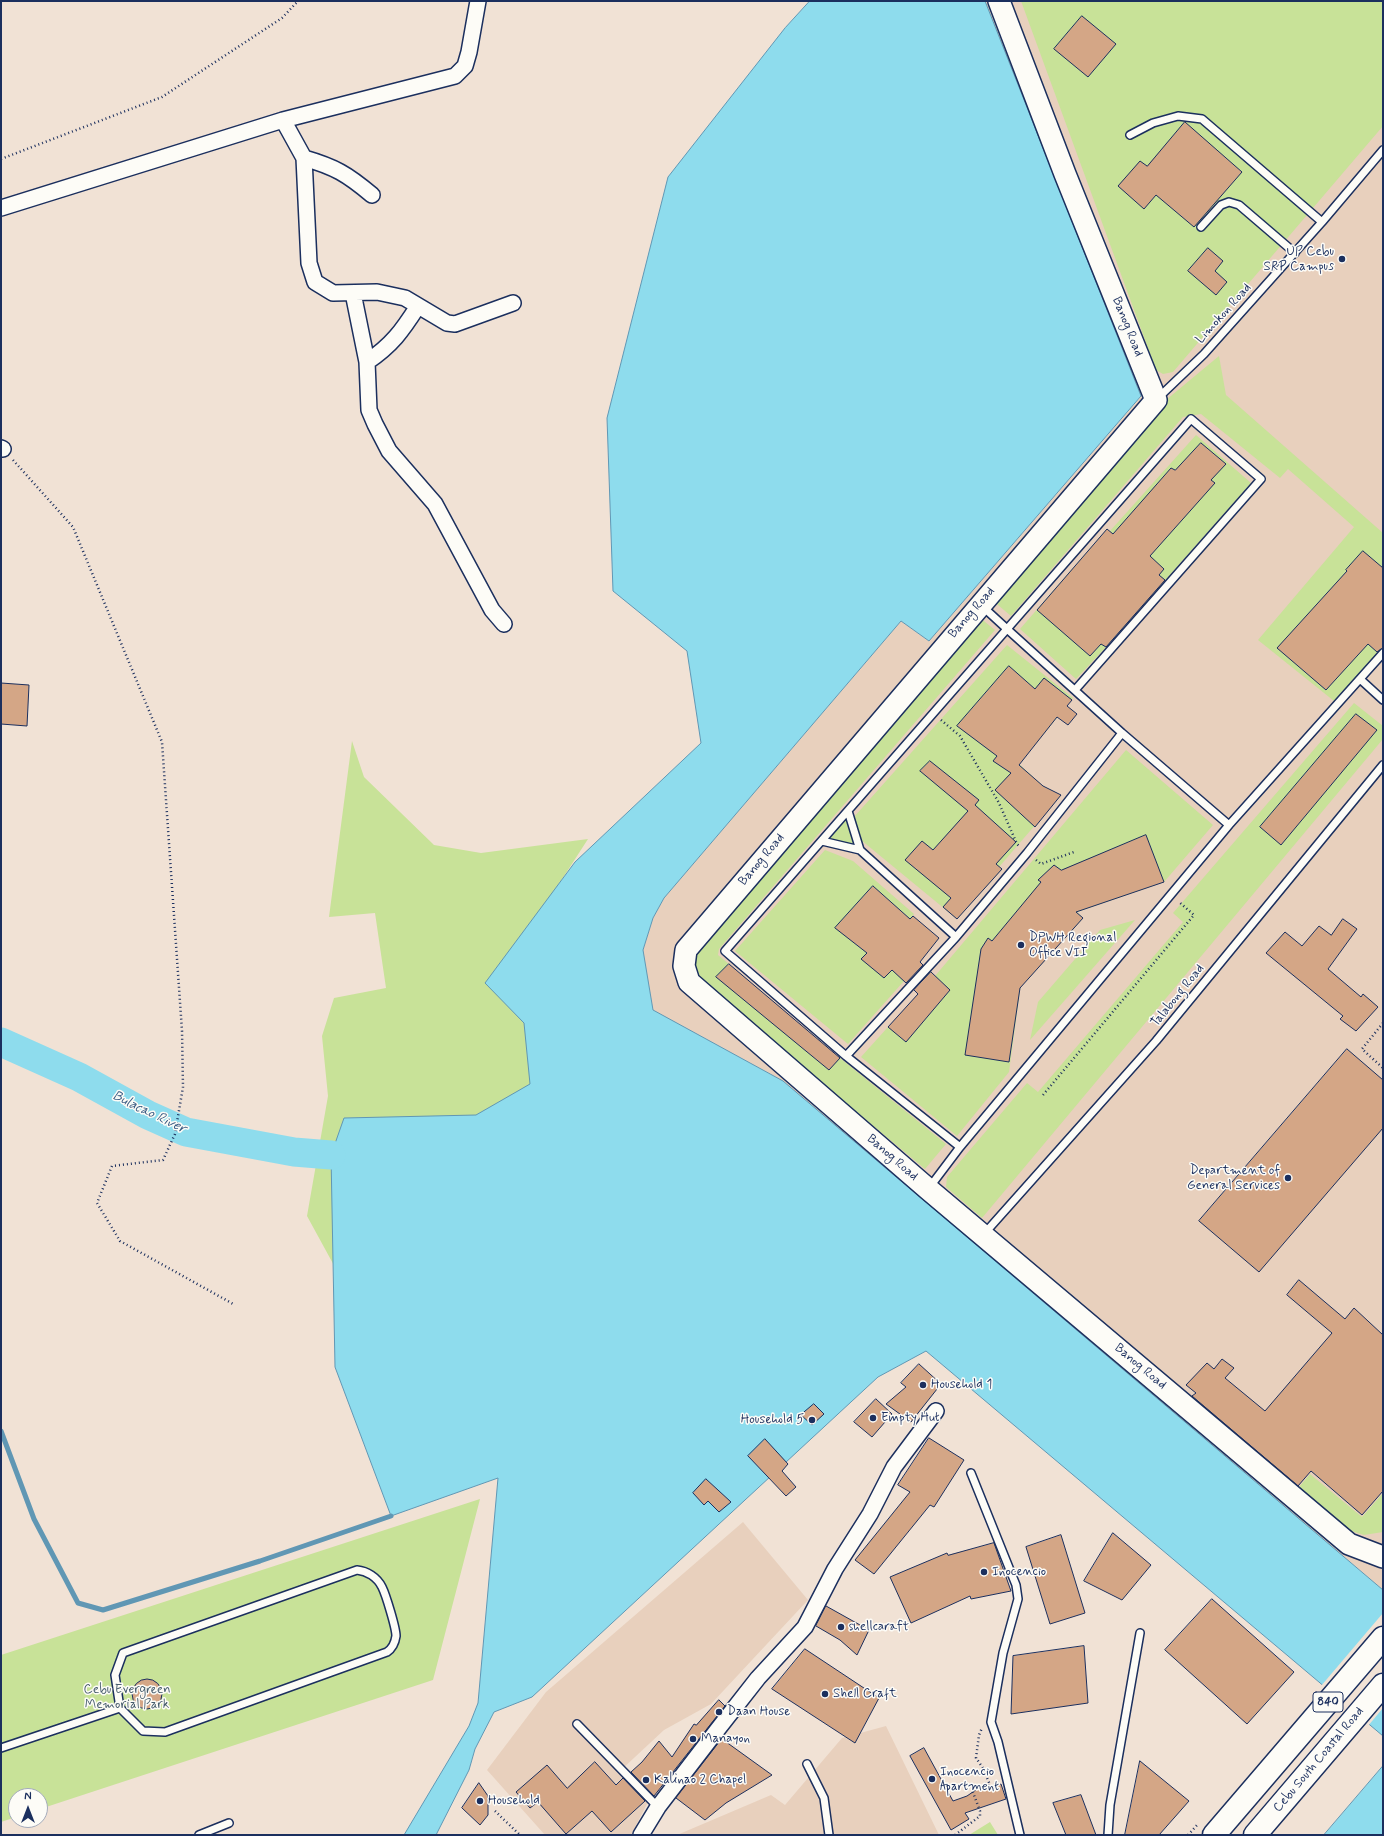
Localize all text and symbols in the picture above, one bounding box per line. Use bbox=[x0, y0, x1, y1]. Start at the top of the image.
place label: UP Cebu SRP Campus bbox=[1264, 244, 1334, 275]
marker: UP Cebu SRP Campus bbox=[1337, 254, 1347, 264]
street label: Limokon Road bbox=[1193, 281, 1255, 347]
street label: Banog Road bbox=[1108, 295, 1146, 359]
street label: Banog Road bbox=[945, 584, 999, 642]
street label: Banog Road bbox=[736, 831, 788, 889]
place label: DPWH Regional Office VII bbox=[1029, 930, 1116, 961]
marker: DPWH Regional Office VII bbox=[1016, 940, 1026, 950]
street label: Talabong Road bbox=[1148, 962, 1208, 1030]
water label: Bulacao River bbox=[109, 1088, 189, 1138]
street label: Banog Road bbox=[863, 1131, 921, 1185]
place label: Department of General Services bbox=[1187, 1163, 1280, 1194]
marker: Department of General Services bbox=[1283, 1173, 1293, 1183]
street label: Banog Road bbox=[1111, 1341, 1169, 1393]
place label: Household 1 bbox=[931, 1377, 992, 1393]
marker: Household 1 bbox=[918, 1380, 928, 1390]
place label: Empty Hut bbox=[881, 1410, 940, 1426]
place label: Household 5 bbox=[741, 1412, 804, 1428]
marker: Empty Hut bbox=[868, 1413, 878, 1423]
marker: Household 5 bbox=[807, 1415, 817, 1425]
place label: Inocencio bbox=[992, 1564, 1046, 1580]
marker: Inocencio bbox=[979, 1567, 989, 1577]
place label: shellcaraft bbox=[849, 1619, 909, 1635]
marker: shellcaraft bbox=[836, 1622, 846, 1632]
park label: Cebu Evergreen Memorial Park bbox=[83, 1682, 171, 1713]
place label: Shell Craft bbox=[833, 1686, 897, 1702]
marker: Shell Craft bbox=[820, 1689, 830, 1699]
road number: 840 bbox=[1313, 1692, 1343, 1712]
place label: Daan House bbox=[727, 1704, 790, 1720]
street label: Cebu South Coastal Road bbox=[1270, 1704, 1368, 1816]
marker: Daan House bbox=[714, 1707, 724, 1717]
place label: Manayon bbox=[701, 1731, 750, 1747]
marker: Manayon bbox=[688, 1734, 698, 1744]
place label: Inocencio Apartment bbox=[940, 1764, 999, 1795]
place label: Kalinao 2 Chapel bbox=[654, 1772, 746, 1788]
marker: Inocencio Apartment bbox=[927, 1774, 937, 1784]
marker: Kalinao 2 Chapel bbox=[641, 1775, 651, 1785]
north arrow bbox=[8, 1788, 48, 1828]
text: N bbox=[24, 1790, 32, 1804]
place label: Household bbox=[488, 1793, 540, 1809]
marker: Household bbox=[475, 1796, 485, 1806]

